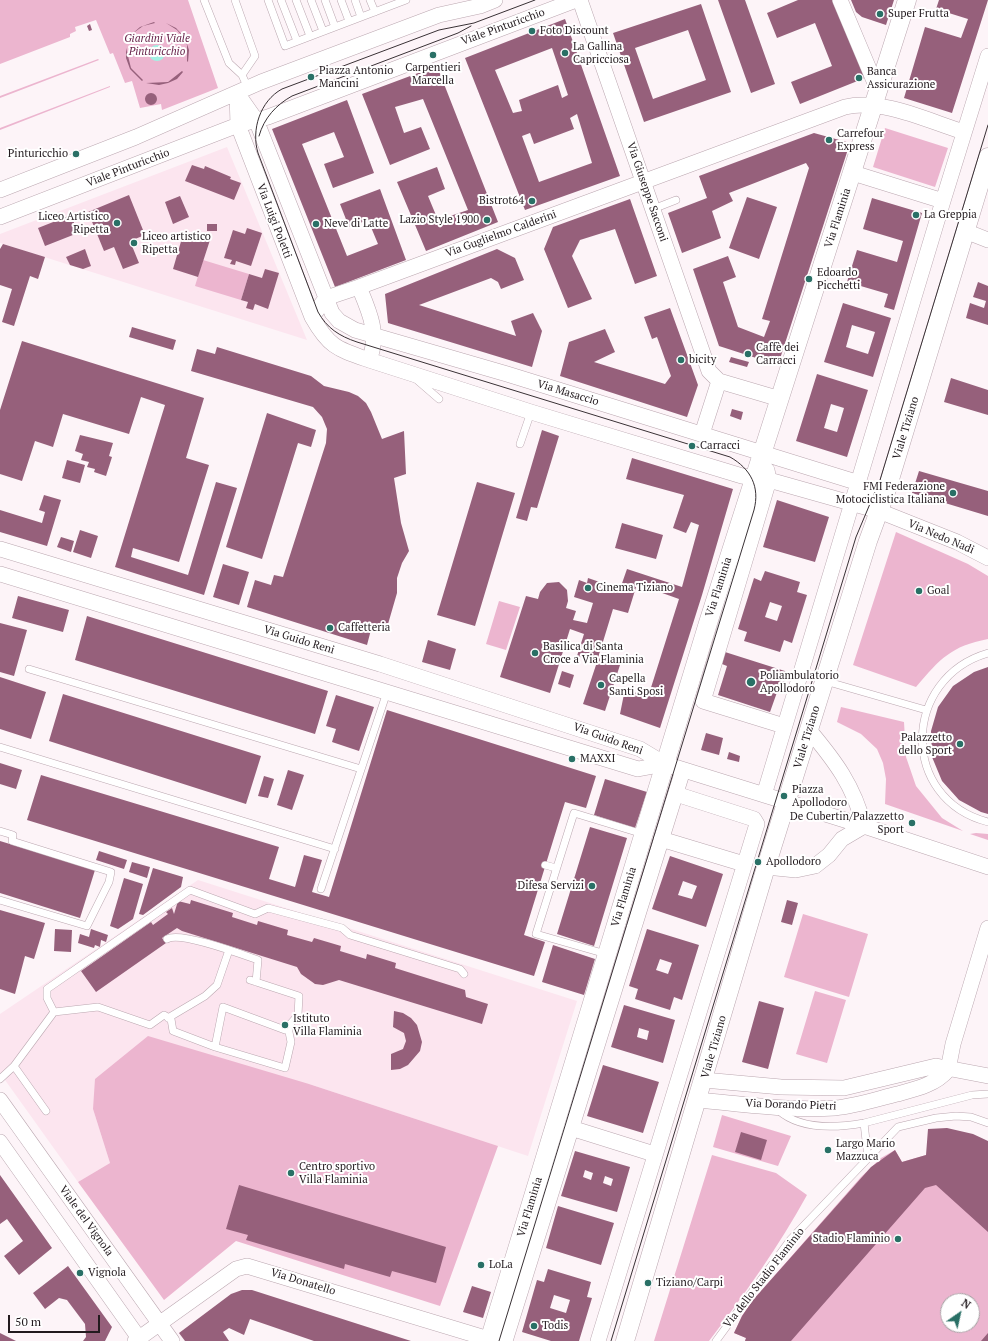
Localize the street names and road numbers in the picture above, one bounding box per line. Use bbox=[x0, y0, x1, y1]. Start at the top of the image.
street label: Viale Pinturicchio bbox=[459, 6, 547, 48]
street label: Via Giuseppe Sacconi bbox=[624, 140, 670, 244]
street label: Viale Pinturicchio bbox=[84, 146, 172, 190]
street label: Via Luigi Poletti bbox=[254, 182, 294, 260]
street label: Via Flaminia bbox=[822, 186, 854, 250]
street label: Via Guglielmo Calderini bbox=[444, 208, 558, 260]
street label: Via Masaccio bbox=[536, 377, 600, 409]
street label: Viale Tiziano bbox=[890, 395, 922, 461]
street label: Via Nedo Nadi bbox=[906, 517, 976, 557]
street label: Via Flaminia bbox=[703, 555, 735, 619]
street label: Via Guido Reni bbox=[262, 623, 336, 657]
street label: Viale Tiziano bbox=[791, 704, 823, 770]
street label: Via Guido Reni bbox=[571, 720, 645, 758]
street label: Via Flaminia bbox=[609, 865, 639, 929]
street label: Viale Tiziano bbox=[699, 1014, 729, 1080]
street label: Via Dorando Pietri bbox=[745, 1097, 837, 1113]
street label: Via Flaminia bbox=[515, 1175, 545, 1239]
street label: Viale del Vignola bbox=[56, 1183, 116, 1259]
street label: Via dello Stadio Flaminio bbox=[721, 1225, 807, 1331]
street label: Via Donatello bbox=[269, 1266, 337, 1298]

